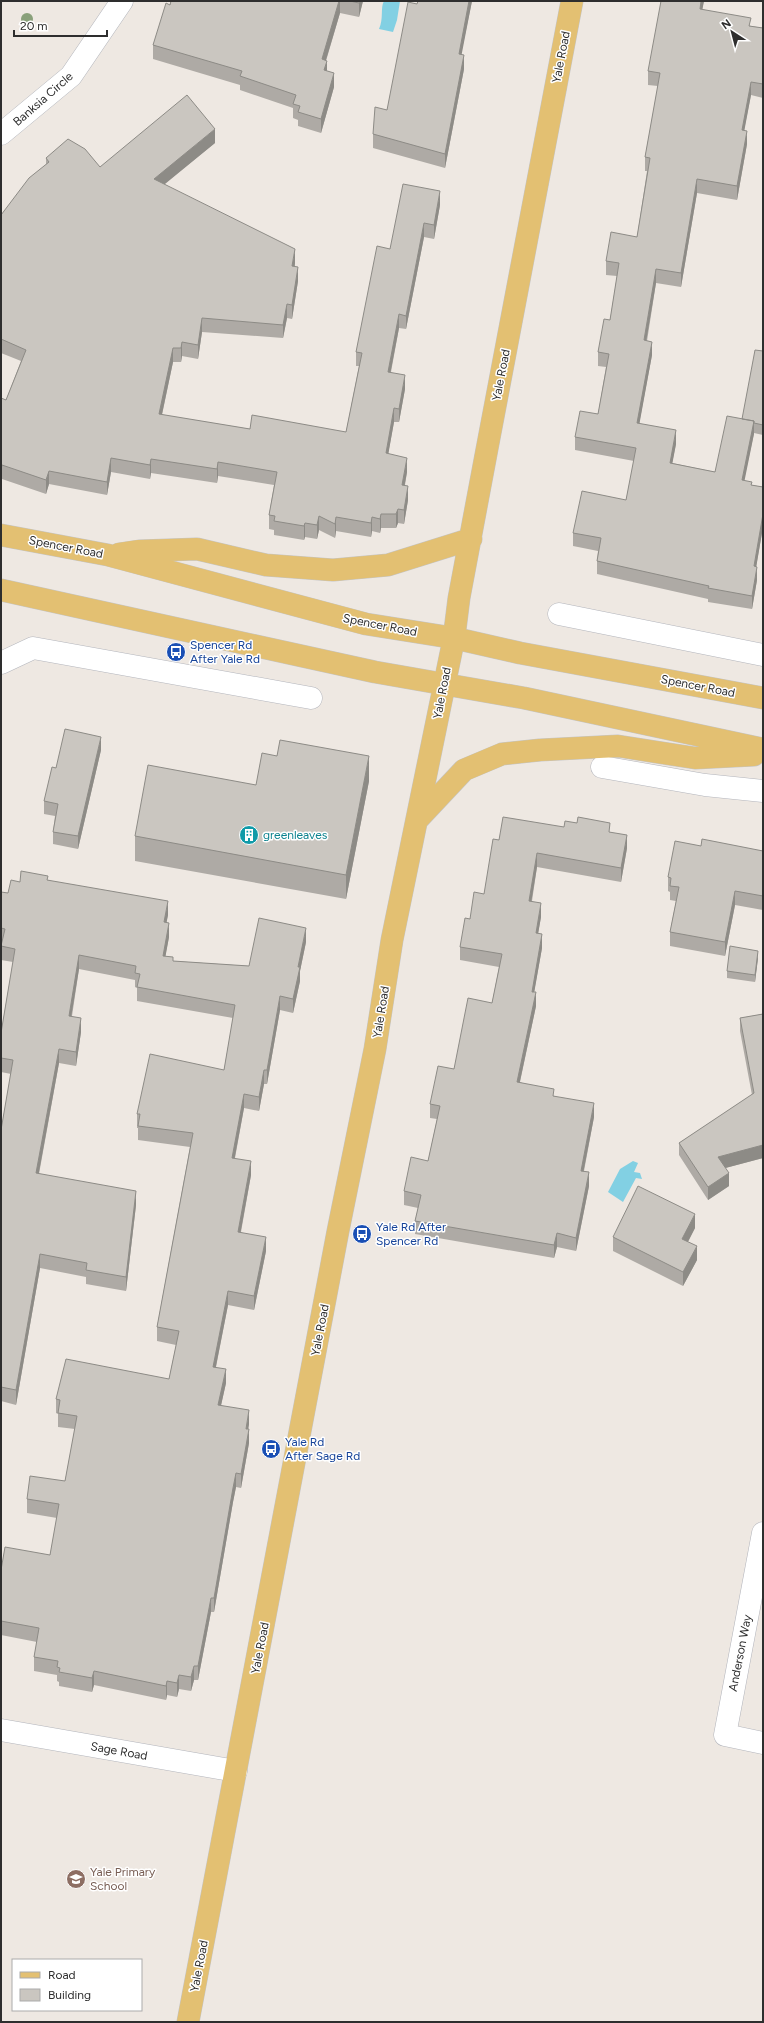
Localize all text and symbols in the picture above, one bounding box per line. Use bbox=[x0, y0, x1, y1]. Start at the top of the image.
scale bar bbox=[14, 12, 107, 38]
north arrow bbox=[712, 12, 752, 52]
text: N bbox=[719, 17, 734, 32]
text: 20 m bbox=[20, 19, 48, 33]
street label: Yale Road bbox=[549, 30, 573, 84]
street label: Banksia Circle bbox=[10, 69, 76, 129]
street label: Yale Road bbox=[489, 348, 513, 402]
street label: Spencer Road bbox=[28, 533, 104, 561]
street label: Spencer Road bbox=[342, 611, 418, 639]
place label: Spencer Rd After Yale Rd bbox=[190, 638, 260, 666]
bus stop icon: Spencer Rd After Yale Rd bbox=[165, 641, 187, 663]
street label: Yale Road bbox=[430, 666, 454, 720]
street label: Spencer Road bbox=[660, 672, 736, 700]
building icon: greenleaves bbox=[238, 824, 260, 846]
place label: greenleaves bbox=[263, 828, 328, 842]
street label: Yale Road bbox=[370, 985, 392, 1039]
place label: Yale Rd After Spencer Rd bbox=[376, 1220, 446, 1248]
bus stop icon: Yale Rd After Spencer Rd bbox=[351, 1223, 373, 1245]
street label: Yale Road bbox=[308, 1303, 332, 1357]
place label: Yale Rd After Sage Rd bbox=[285, 1435, 360, 1463]
bus stop icon: Yale Rd After Sage Rd bbox=[260, 1438, 282, 1460]
street label: Anderson Way bbox=[726, 1613, 754, 1693]
street label: Yale Road bbox=[248, 1621, 272, 1675]
street label: Sage Road bbox=[89, 1739, 149, 1763]
place label: Yale Primary School bbox=[90, 1865, 156, 1893]
school or university icon: Yale Primary School bbox=[65, 1868, 87, 1890]
street label: Yale Road bbox=[187, 1939, 211, 1993]
legend bbox=[12, 1959, 142, 2011]
text: Road bbox=[48, 1968, 76, 1982]
text: Building bbox=[48, 1988, 91, 2002]

